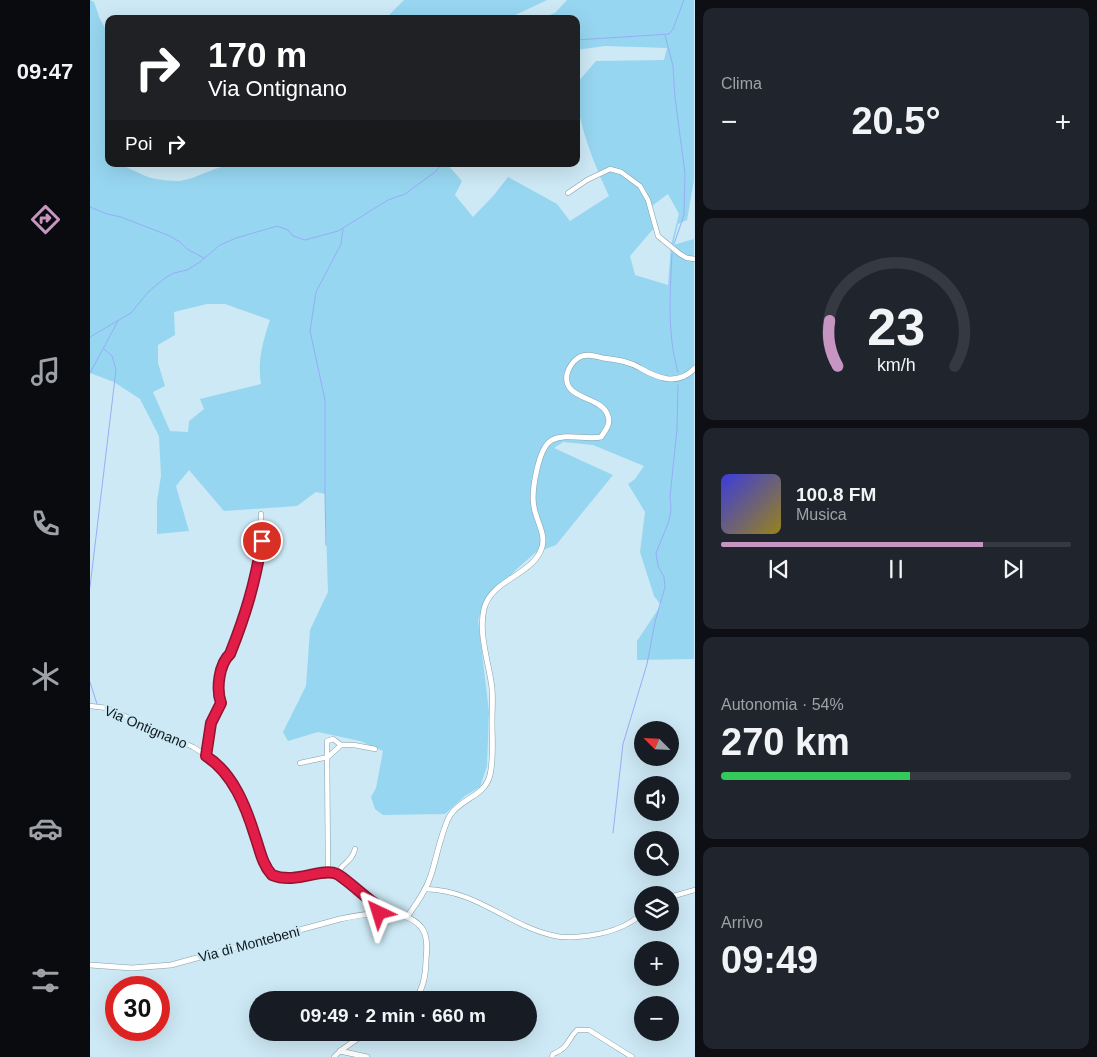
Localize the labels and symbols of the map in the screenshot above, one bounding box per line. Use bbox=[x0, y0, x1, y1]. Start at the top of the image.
pin bbox=[241, 520, 283, 562]
street label: Via Ontignano bbox=[102, 702, 190, 752]
north arrow bbox=[634, 721, 679, 766]
position arrow bbox=[352, 886, 404, 938]
street label: Via di Montebeni bbox=[197, 923, 301, 965]
speed limit sign: 30 bbox=[105, 976, 170, 1041]

